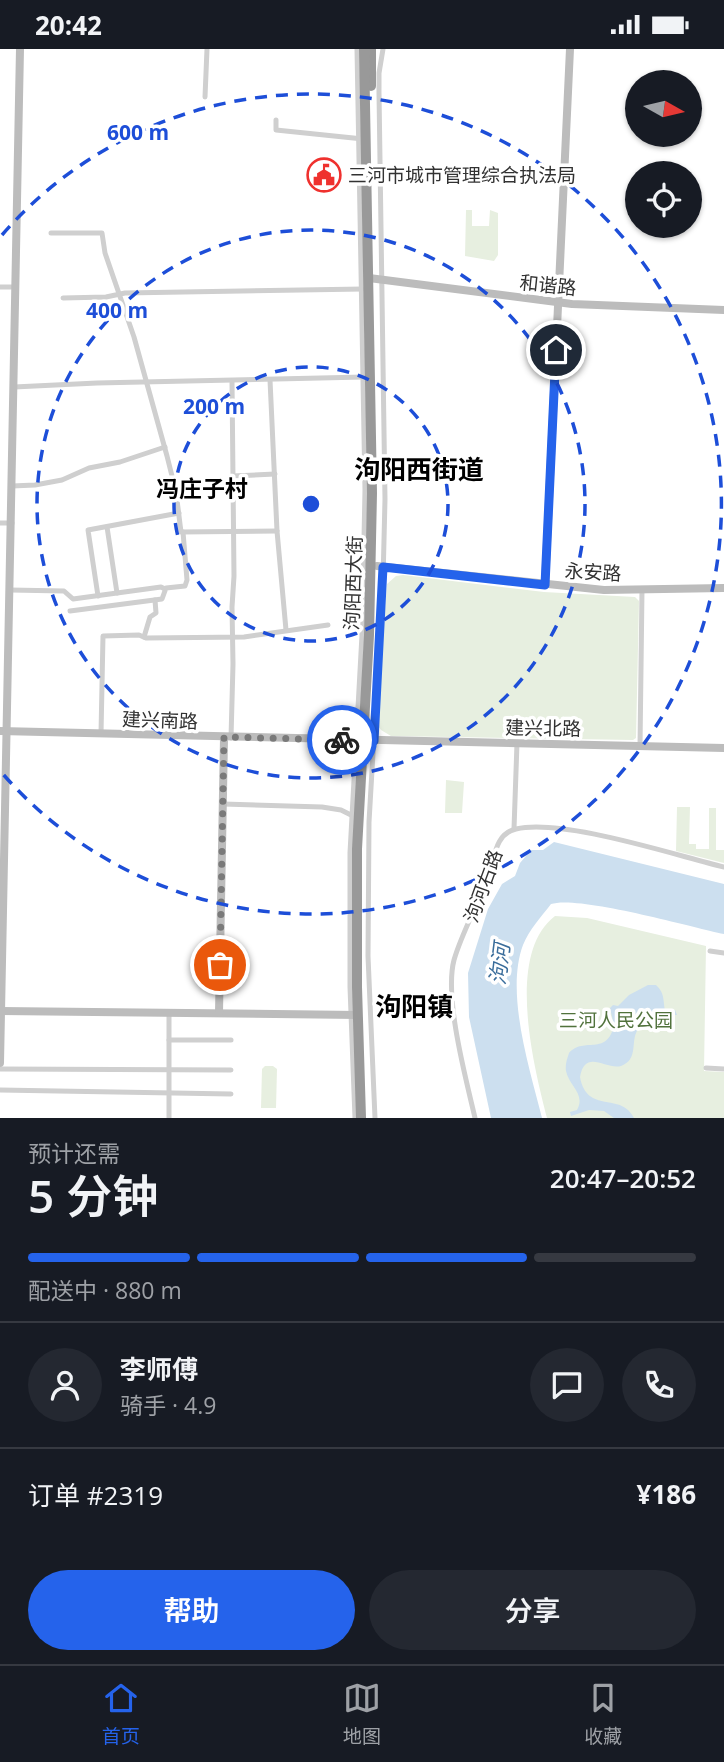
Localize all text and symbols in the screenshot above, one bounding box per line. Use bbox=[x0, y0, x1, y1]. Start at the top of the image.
text: 20:42 bbox=[35, 7, 102, 43]
north arrow bbox=[625, 70, 702, 147]
map controls bbox=[625, 70, 702, 238]
text: 600 m bbox=[107, 118, 169, 146]
public building icon: 三河市城市管理综合执法局 bbox=[305, 156, 343, 194]
button: locate bbox=[625, 161, 702, 238]
place label: 三河市城市管理综合执法局 bbox=[348, 162, 576, 188]
street label: 和谐路 bbox=[518, 269, 578, 301]
text: 400 m bbox=[86, 296, 148, 324]
pin bbox=[526, 320, 586, 380]
icon: home bbox=[537, 331, 575, 369]
text: 200 m bbox=[183, 392, 245, 420]
district label: 泃阳西街道 bbox=[354, 451, 484, 487]
district label: 冯庄子村 bbox=[156, 472, 248, 504]
centre of rings bbox=[299, 492, 323, 516]
street label: 泃阳西大街 bbox=[338, 535, 368, 631]
street label: 永安路 bbox=[564, 558, 622, 586]
courier bbox=[307, 705, 377, 775]
street label: 建兴南路 bbox=[122, 706, 198, 734]
street label: 建兴北路 bbox=[505, 714, 581, 742]
icon: bike bbox=[323, 721, 361, 759]
street label: 泃河右路 bbox=[458, 846, 508, 926]
pin bbox=[190, 935, 250, 995]
water label: 泃河 bbox=[483, 937, 516, 987]
icon: bag bbox=[201, 946, 239, 984]
district label: 泃阳镇 bbox=[375, 988, 453, 1024]
park label: 三河人民公园 bbox=[559, 1007, 673, 1033]
text: 预计还需 bbox=[28, 1137, 120, 1169]
text: 20:47–20:52 bbox=[550, 1160, 696, 1196]
text: 5 分钟 bbox=[28, 1164, 158, 1226]
text: 配送中 · 880 m bbox=[28, 1274, 182, 1306]
button: person bbox=[28, 1348, 102, 1422]
button: chat bbox=[530, 1348, 604, 1422]
button: phone bbox=[622, 1348, 696, 1422]
text: 李师傅 bbox=[120, 1351, 198, 1387]
text: 骑手 · 4.9 bbox=[120, 1389, 216, 1421]
text: ¥186 bbox=[637, 1476, 696, 1512]
text: 订单 #2319 bbox=[28, 1477, 163, 1513]
button: 帮助 bbox=[28, 1570, 355, 1650]
button: 分享 bbox=[369, 1570, 696, 1650]
tab: 首页 bbox=[102, 1679, 140, 1749]
tab: 地图 bbox=[343, 1679, 381, 1749]
tab: 收藏 bbox=[584, 1679, 622, 1749]

